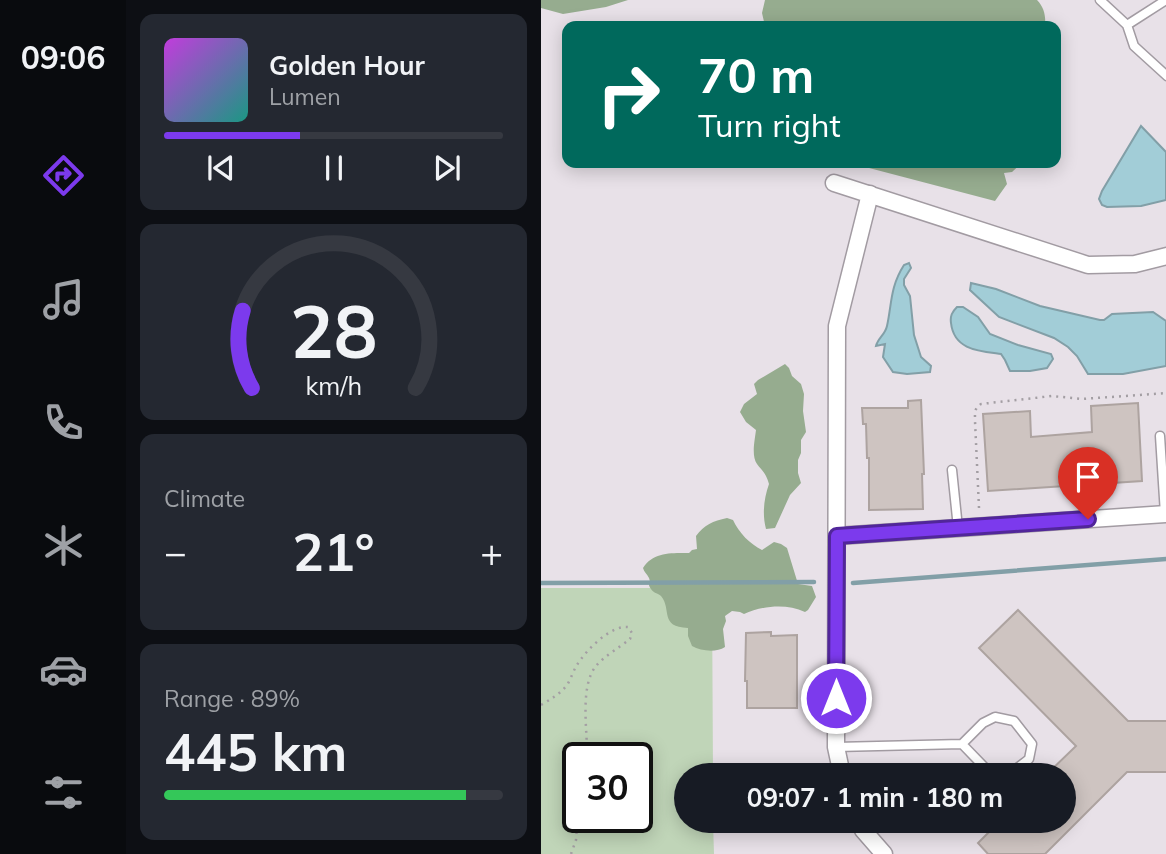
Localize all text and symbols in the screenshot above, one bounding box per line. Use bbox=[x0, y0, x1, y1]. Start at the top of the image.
text: 09:06 bbox=[21, 37, 105, 77]
text: 70 m bbox=[698, 44, 814, 105]
text: Golden Hour bbox=[269, 49, 425, 82]
icon: right bbox=[583, 49, 674, 140]
text: Lumen bbox=[269, 82, 341, 111]
text: Turn right bbox=[698, 105, 841, 145]
icon: previous bbox=[202, 149, 240, 187]
icon: pause bbox=[315, 149, 353, 187]
icon: next bbox=[428, 149, 466, 187]
icon: directions bbox=[39, 151, 88, 200]
icon: music bbox=[39, 275, 88, 324]
text: 28 bbox=[290, 285, 377, 376]
text: km/h bbox=[305, 370, 362, 401]
icon: phone bbox=[39, 398, 88, 447]
pin bbox=[1058, 447, 1118, 519]
icon: arrive bbox=[1069, 458, 1107, 496]
text: Climate bbox=[164, 484, 245, 513]
text: 21° bbox=[292, 519, 375, 584]
icon: climate bbox=[39, 521, 88, 570]
text: − bbox=[164, 528, 187, 576]
text: + bbox=[480, 528, 503, 576]
icon: car bbox=[39, 645, 88, 694]
position arrow bbox=[799, 661, 873, 735]
text: Range · 89% bbox=[164, 684, 300, 713]
text: 445 km bbox=[164, 719, 347, 784]
speed limit sign: 30 bbox=[562, 742, 653, 833]
icon: filters bbox=[39, 768, 88, 817]
text: 09:07 · 1 min · 180 m bbox=[747, 781, 1003, 814]

